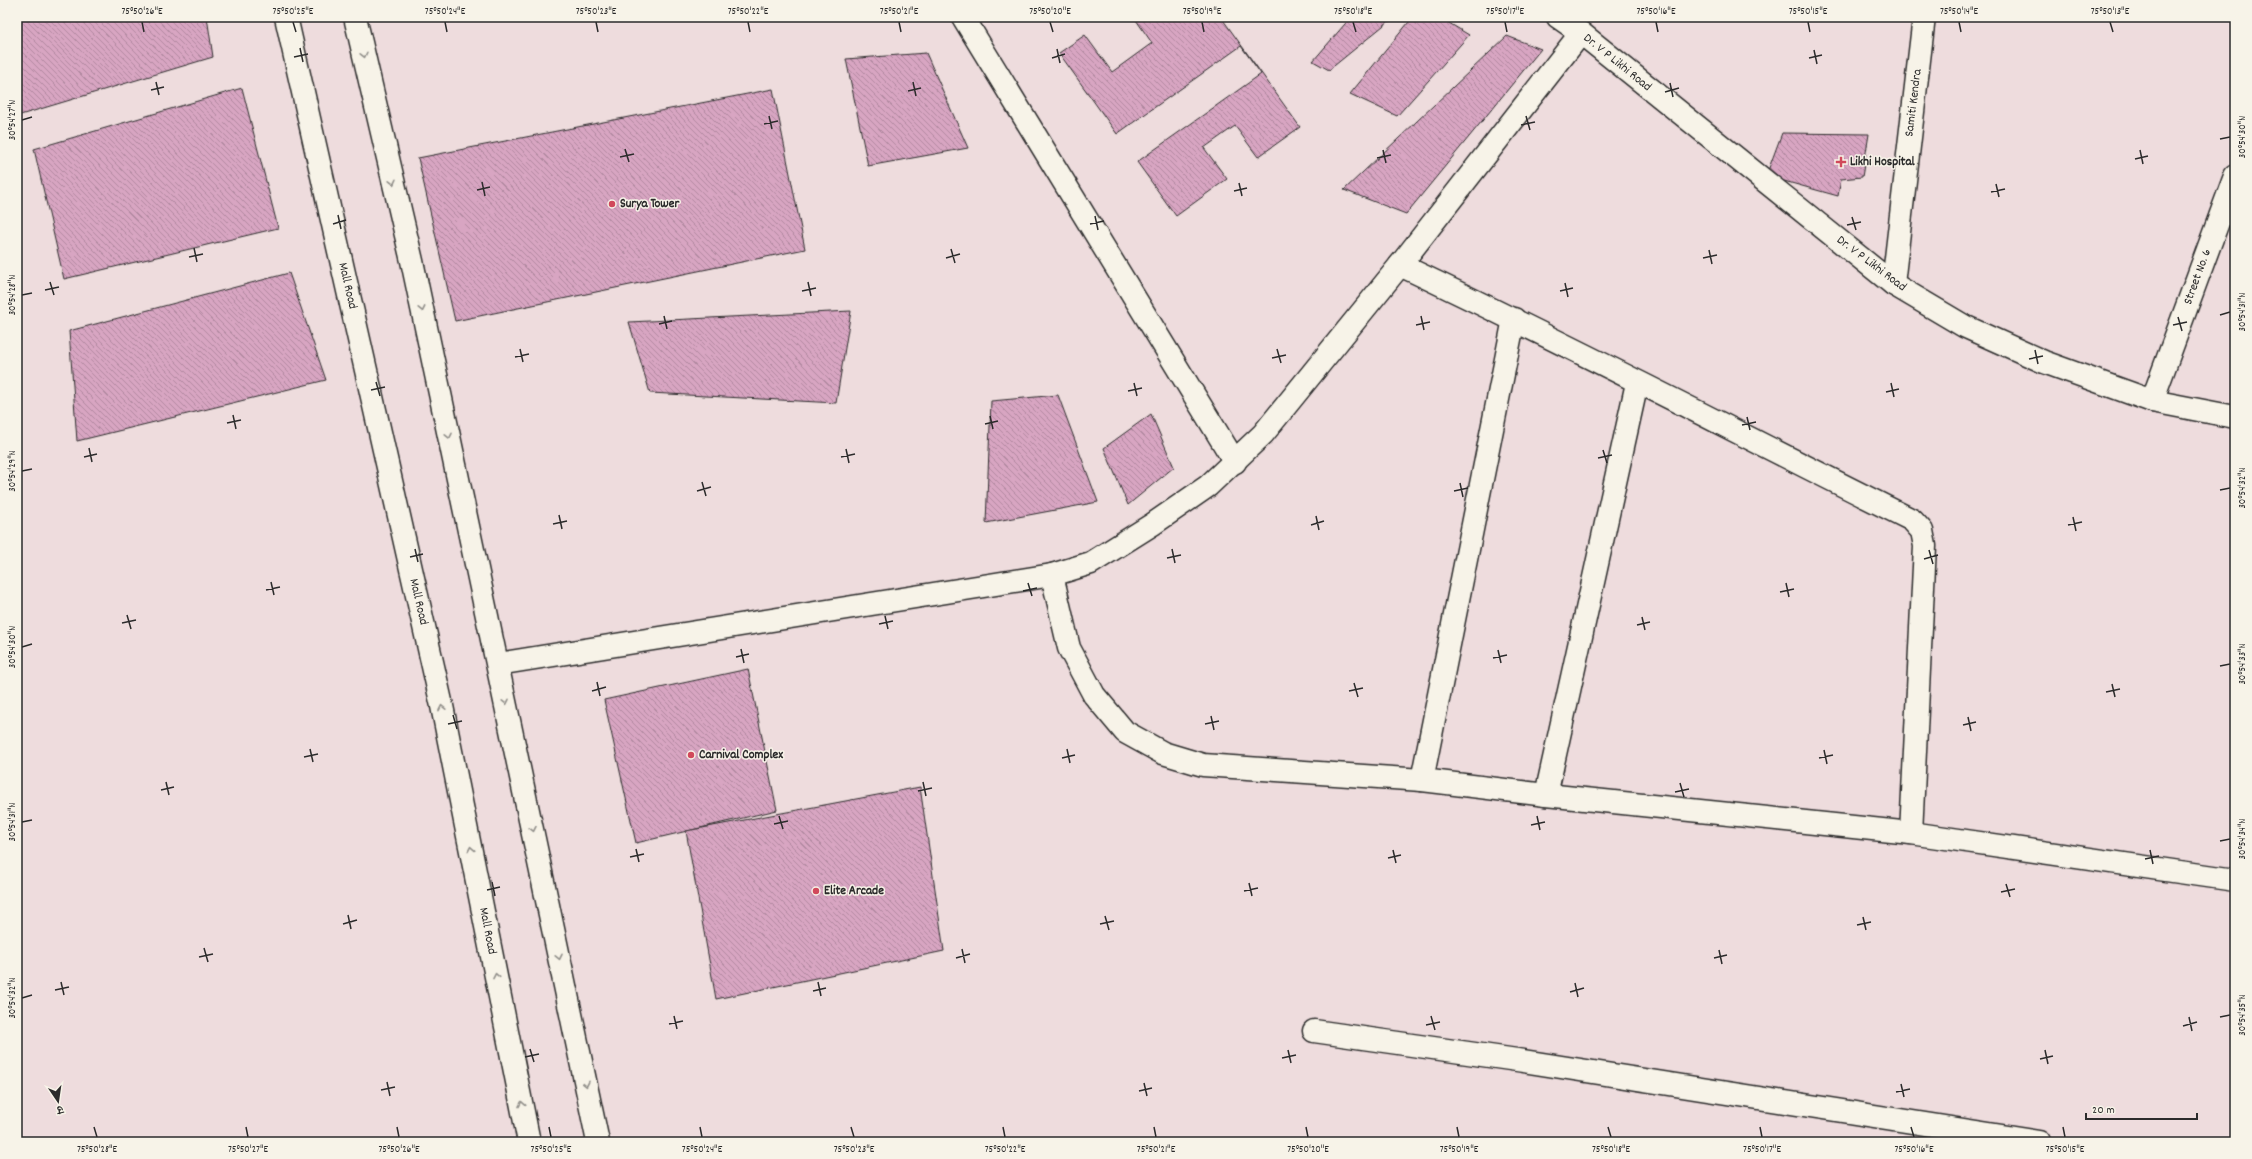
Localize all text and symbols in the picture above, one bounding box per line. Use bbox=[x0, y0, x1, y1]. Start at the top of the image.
text: 75°50'26"E bbox=[121, 5, 163, 19]
text: 75°50'25"E bbox=[273, 5, 314, 19]
text: 75°50'24"E bbox=[425, 5, 466, 19]
text: 75°50'23"E bbox=[576, 5, 617, 19]
text: 75°50'22"E bbox=[728, 5, 769, 19]
text: 75°50'21"E bbox=[880, 5, 919, 19]
text: 75°50'20"E bbox=[1029, 5, 1071, 19]
text: 75°50'19"E bbox=[1183, 5, 1222, 19]
text: 75°50'18"E bbox=[1334, 5, 1372, 19]
text: 75°50'17"E bbox=[1486, 5, 1524, 19]
text: 75°50'16"E bbox=[1637, 5, 1676, 19]
text: 75°50'15"E bbox=[1789, 5, 1828, 19]
text: 75°50'14"E bbox=[1940, 5, 1979, 19]
text: 75°50'13"E bbox=[2091, 5, 2130, 19]
street label: Dr. V P Likhi Road bbox=[1579, 29, 1655, 97]
one-way arrow bbox=[360, 52, 368, 58]
street label: Samiti Kendra bbox=[1900, 67, 1928, 138]
text: 30°54'27"N bbox=[6, 100, 20, 140]
text: 30°54'30"N bbox=[2236, 116, 2250, 158]
place label: Likhi Hospital bbox=[1850, 153, 1916, 172]
marker: Likhi Hospital bbox=[1835, 156, 1847, 168]
one-way arrow bbox=[389, 178, 397, 185]
place label: Surya Tower bbox=[620, 195, 680, 214]
marker: Surya Tower bbox=[607, 199, 617, 209]
street label: Dr. V P Likhi Road bbox=[1832, 231, 1910, 297]
street label: Street No. 6 bbox=[2179, 246, 2217, 308]
street label: Mall Road bbox=[332, 261, 362, 311]
text: 30°54'28"N bbox=[6, 275, 20, 315]
text: 30°54'31"N bbox=[2236, 292, 2250, 331]
one-way arrow bbox=[417, 305, 425, 312]
one-way arrow bbox=[445, 432, 453, 439]
text: 30°54'29"N bbox=[6, 450, 20, 492]
text: 30°54'32"N bbox=[2236, 467, 2250, 509]
street label: Mall Road bbox=[403, 577, 433, 627]
text: 30°54'30"N bbox=[6, 626, 20, 668]
text: 30°54'33"N bbox=[2236, 643, 2250, 685]
one-way arrow bbox=[502, 699, 510, 705]
one-way arrow bbox=[439, 705, 447, 711]
place label: Carnival Complex bbox=[699, 746, 783, 765]
marker: Carnival Complex bbox=[686, 750, 696, 760]
text: 30°54'31"N bbox=[6, 802, 20, 841]
text: 30°54'34"N bbox=[2236, 818, 2250, 859]
one-way arrow bbox=[528, 826, 536, 833]
one-way arrow bbox=[467, 846, 475, 852]
place label: Elite Arcade bbox=[824, 882, 884, 901]
marker: Elite Arcade bbox=[811, 886, 821, 896]
street label: Mall Road bbox=[473, 906, 501, 956]
one-way arrow bbox=[555, 954, 563, 960]
one-way arrow bbox=[493, 973, 501, 979]
text: 30°54'32"N bbox=[6, 977, 20, 1019]
text: 30°54'35"N bbox=[2236, 994, 2250, 1036]
north arrow bbox=[38, 1081, 78, 1121]
one-way arrow bbox=[581, 1081, 590, 1087]
scale bar bbox=[2086, 1095, 2197, 1121]
text: उ bbox=[54, 1100, 66, 1117]
one-way arrow bbox=[518, 1101, 526, 1107]
text: 20 m bbox=[2092, 1102, 2115, 1119]
text: 75°50'28"E bbox=[77, 1143, 118, 1157]
text: 75°50'27"E bbox=[228, 1143, 268, 1157]
text: 75°50'26"E bbox=[378, 1143, 420, 1157]
text: 75°50'25"E bbox=[531, 1143, 572, 1157]
text: 75°50'24"E bbox=[682, 1143, 723, 1157]
text: 75°50'23"E bbox=[834, 1143, 875, 1157]
text: 75°50'22"E bbox=[985, 1143, 1026, 1157]
text: 75°50'21"E bbox=[1137, 1143, 1176, 1157]
text: 75°50'20"E bbox=[1287, 1143, 1329, 1157]
text: 75°50'19"E bbox=[1440, 1143, 1479, 1157]
text: 75°50'18"E bbox=[1592, 1143, 1630, 1157]
text: 75°50'17"E bbox=[1743, 1143, 1781, 1157]
text: 75°50'16"E bbox=[1895, 1143, 1934, 1157]
text: 75°50'15"E bbox=[2046, 1143, 2085, 1157]

